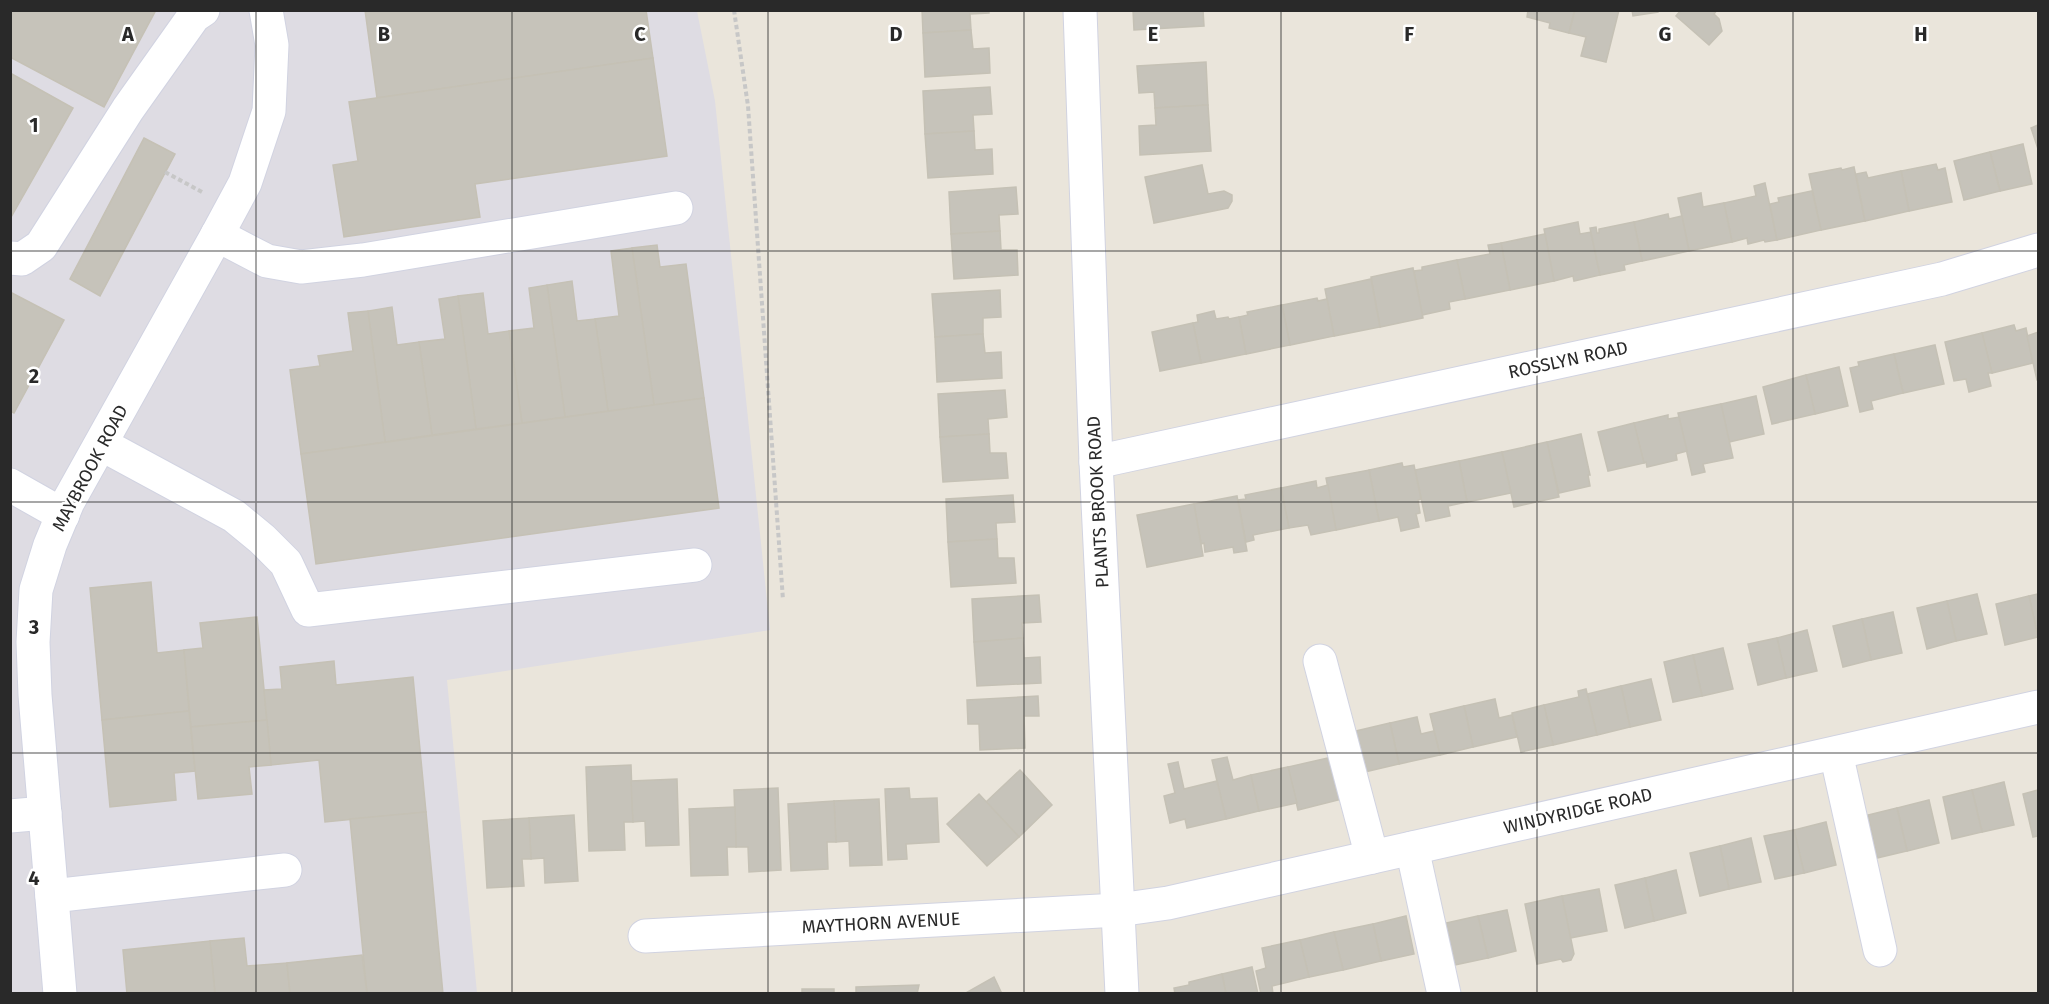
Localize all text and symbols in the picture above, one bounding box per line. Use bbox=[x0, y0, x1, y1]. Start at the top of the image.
text: A bbox=[121, 22, 135, 46]
text: B bbox=[378, 22, 390, 46]
text: C bbox=[634, 22, 646, 46]
text: D bbox=[889, 22, 903, 46]
text: E bbox=[1148, 22, 1158, 46]
text: F bbox=[1404, 22, 1414, 46]
text: G bbox=[1659, 22, 1671, 46]
text: H bbox=[1914, 22, 1928, 46]
text: 1 bbox=[29, 113, 39, 137]
street label: ROSSLYN ROAD bbox=[1506, 337, 1630, 383]
text: 2 bbox=[29, 364, 39, 388]
street label: MAYBROOK ROAD bbox=[47, 401, 133, 535]
street label: PLANTS BROOK ROAD bbox=[1083, 415, 1113, 589]
text: 3 bbox=[28, 615, 39, 639]
street label: WINDYRIDGE ROAD bbox=[1502, 783, 1654, 839]
text: 4 bbox=[28, 866, 40, 890]
street label: MAYTHORN AVENUE bbox=[801, 908, 961, 938]

